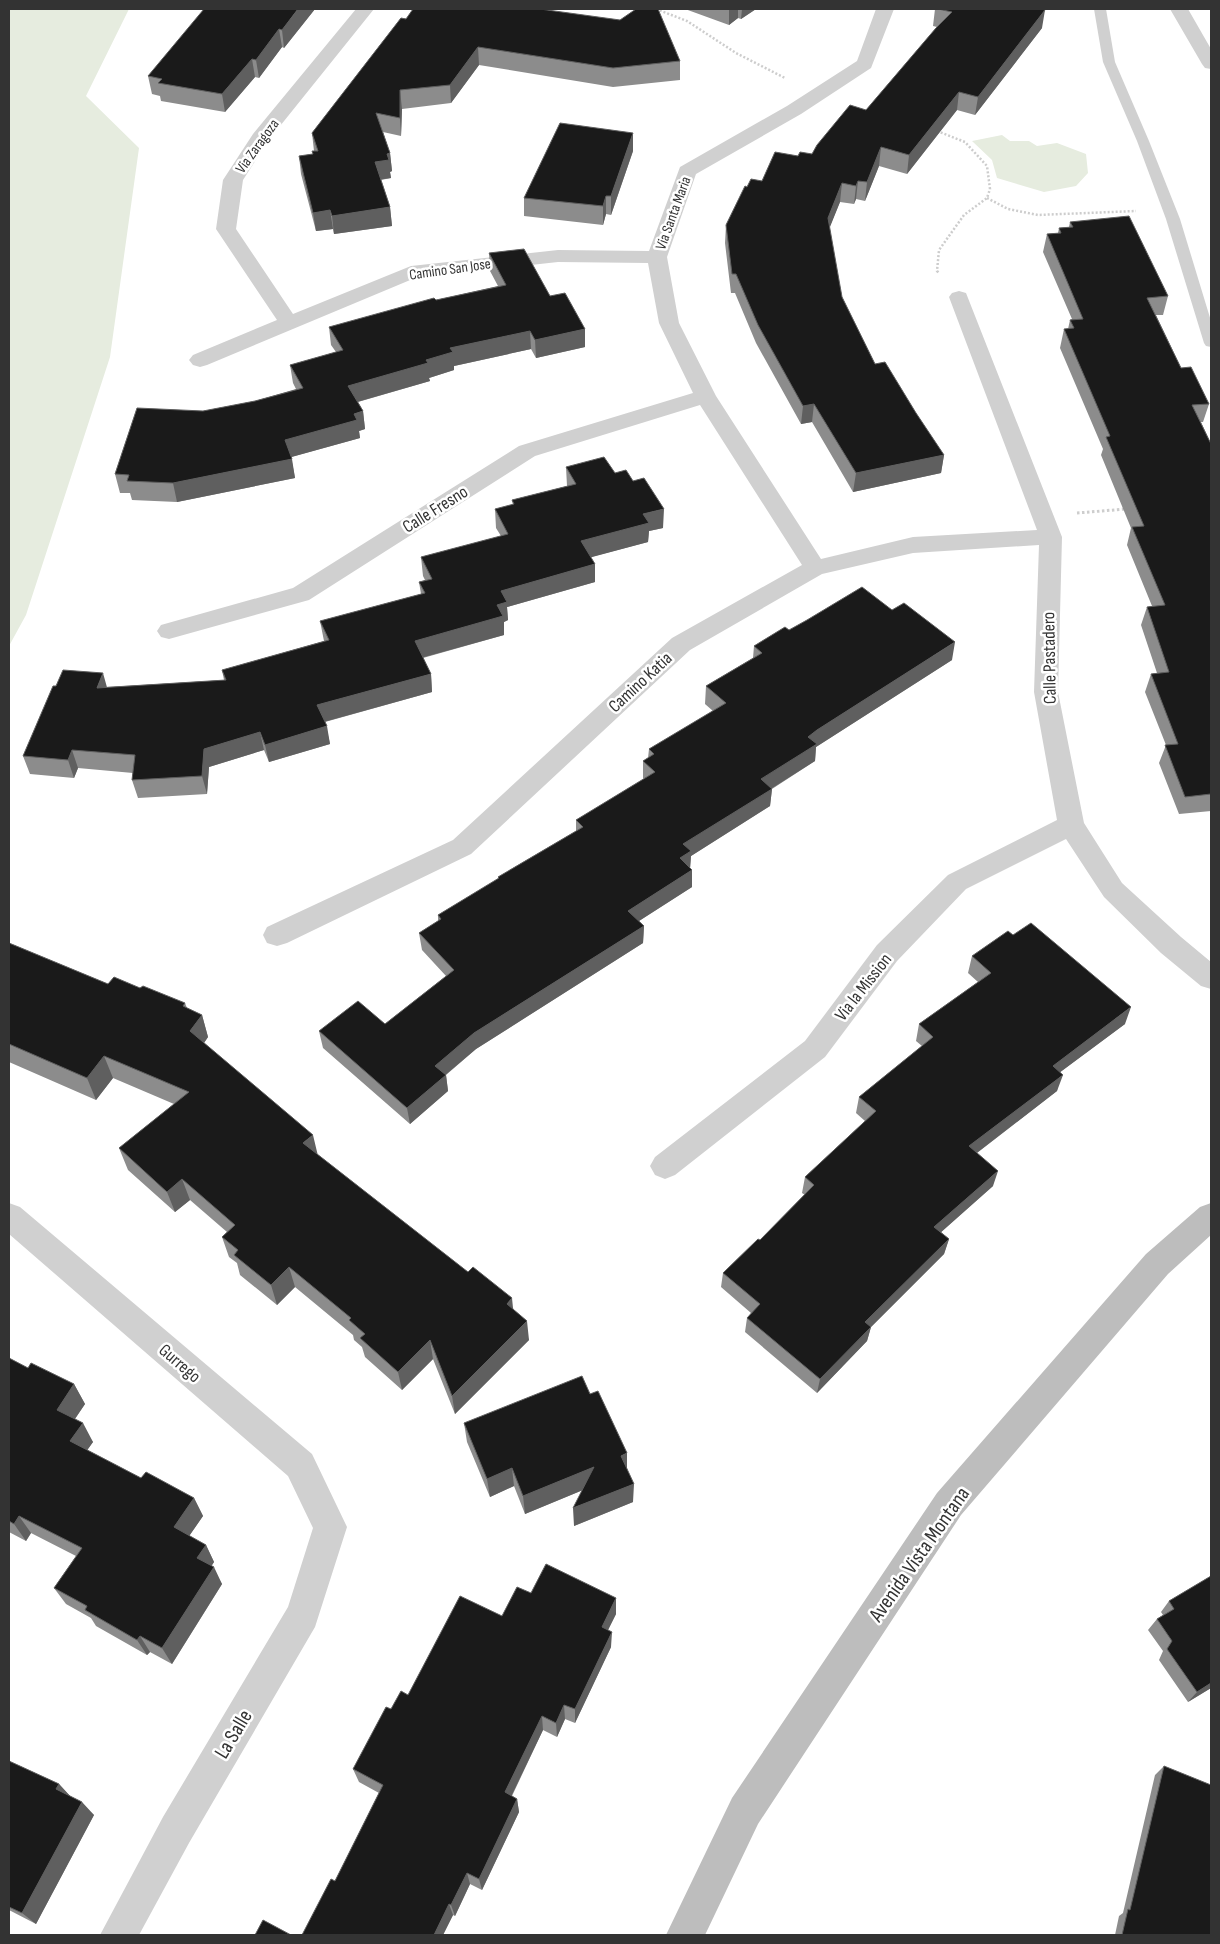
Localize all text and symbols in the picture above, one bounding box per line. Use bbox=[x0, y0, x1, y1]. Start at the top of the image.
street label: Via Zaragoza bbox=[231, 115, 284, 177]
street label: Via Santa Maria bbox=[651, 174, 696, 252]
street label: Camino San Jose bbox=[408, 254, 492, 285]
street label: Calle Fresno bbox=[399, 481, 472, 538]
street label: Calle Pastadero bbox=[1038, 612, 1061, 704]
street label: Camino Katia bbox=[604, 648, 676, 717]
street label: Via la Mission bbox=[831, 949, 896, 1025]
street label: Gurrego bbox=[155, 1340, 205, 1387]
street label: Avenida Vista Montana bbox=[863, 1482, 975, 1627]
street label: La Salle bbox=[209, 1705, 258, 1763]

